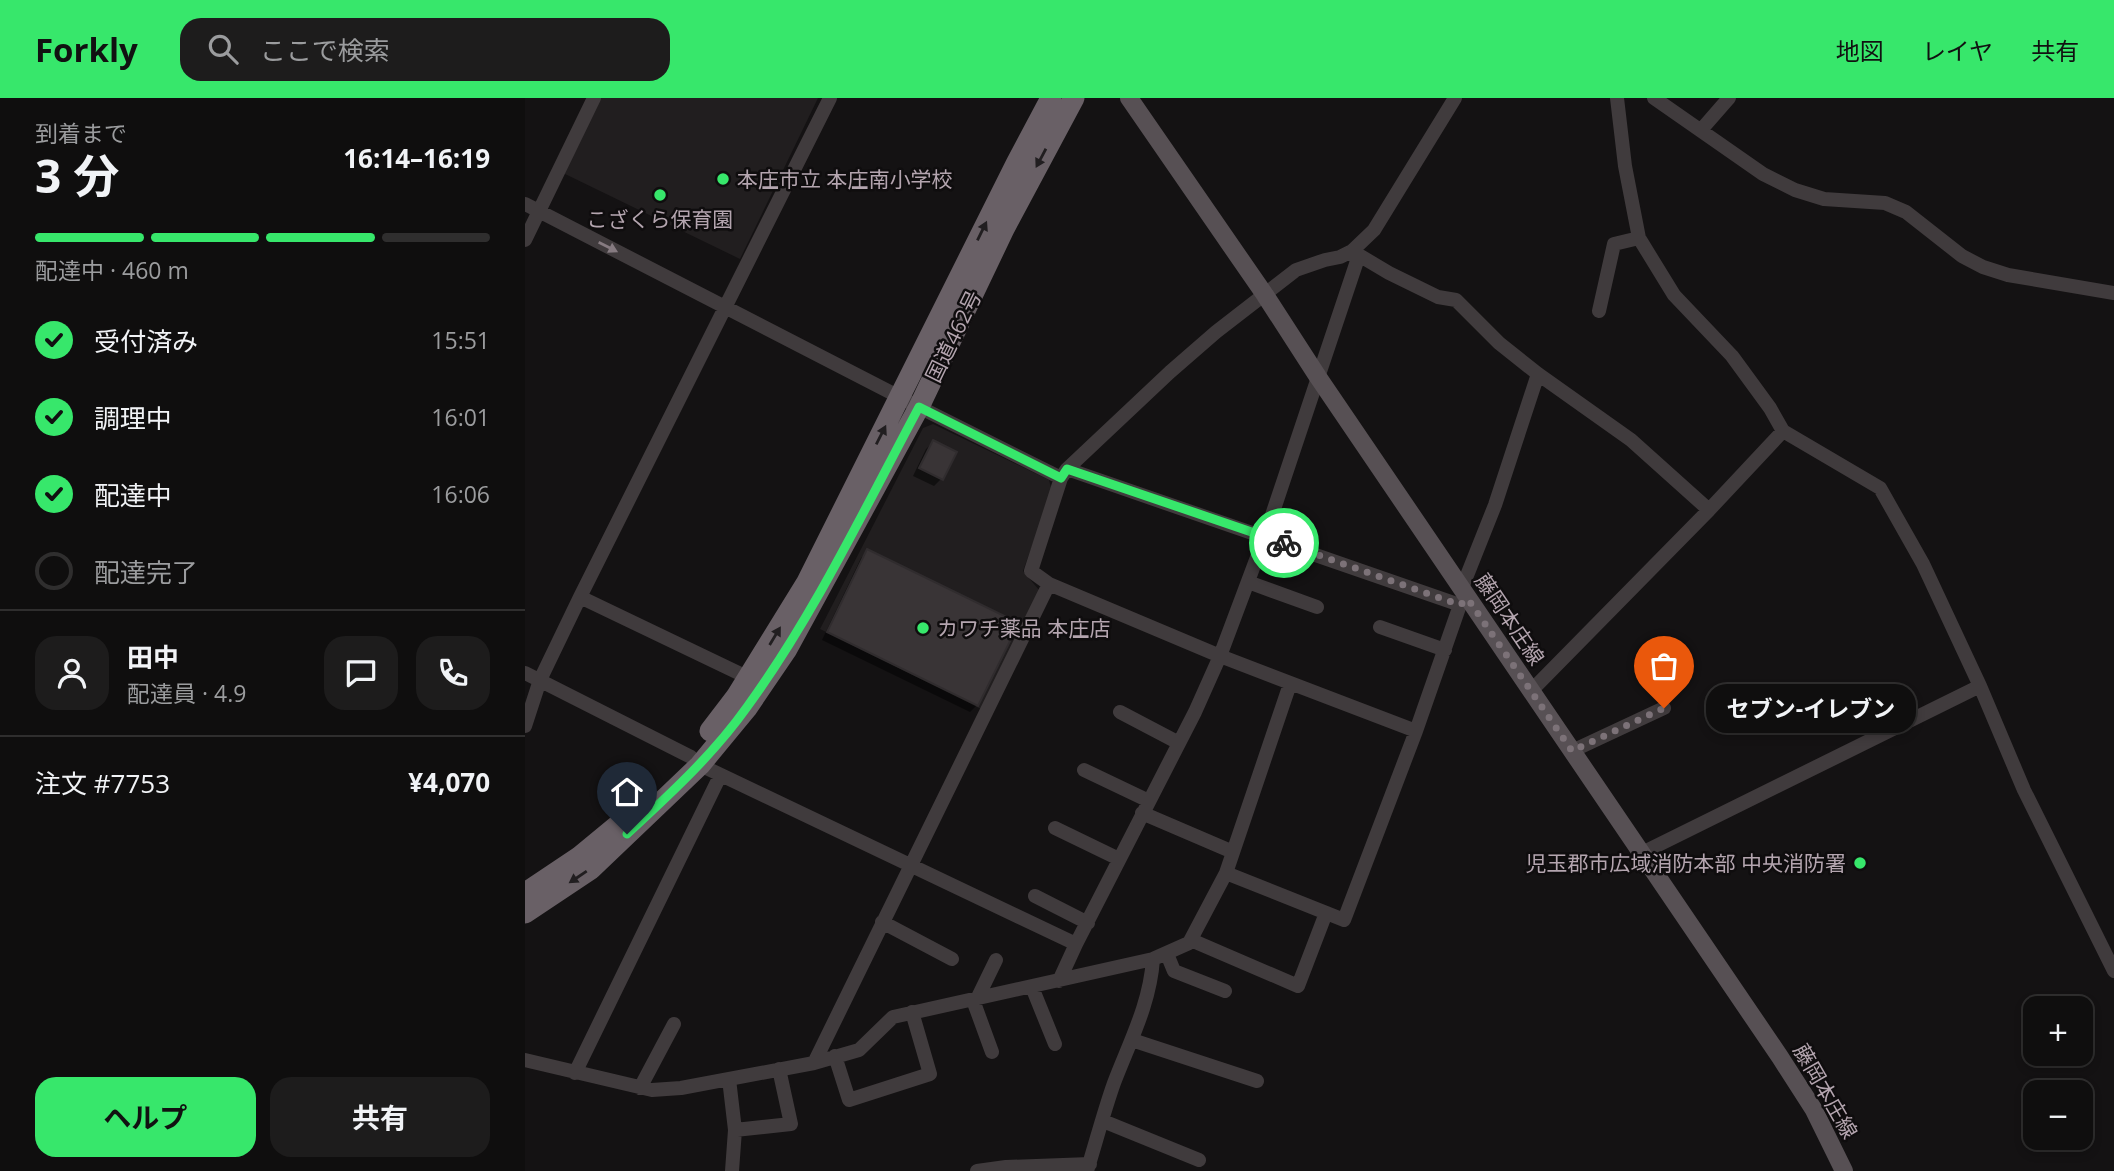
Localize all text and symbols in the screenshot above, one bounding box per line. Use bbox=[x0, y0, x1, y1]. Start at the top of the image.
search box bbox=[180, 18, 670, 81]
text: Forkly bbox=[35, 27, 138, 72]
icon: search bbox=[204, 30, 242, 68]
text: ここで検索 bbox=[260, 32, 390, 68]
text: 地図 bbox=[1836, 34, 1884, 67]
text: レイヤ bbox=[1922, 34, 1993, 67]
text: 共有 bbox=[2031, 34, 2079, 67]
text: 到着まで bbox=[35, 117, 127, 149]
text: 16:14–16:19 bbox=[343, 140, 490, 176]
text: 3 分 bbox=[35, 144, 119, 206]
one-way arrow bbox=[1036, 148, 1047, 168]
place label: 本庄市立 本庄南小学校 bbox=[737, 165, 952, 193]
marker: 本庄市立 本庄南小学校 bbox=[715, 171, 731, 187]
marker: こざくら保育園 bbox=[652, 187, 668, 203]
place label: こざくら保育園 bbox=[587, 205, 734, 233]
one-way arrow bbox=[976, 221, 987, 241]
one-way arrow bbox=[598, 241, 618, 252]
text: 配達中 · 460 m bbox=[35, 254, 189, 286]
street label: 国道462号 bbox=[919, 285, 987, 387]
icon: check bbox=[35, 321, 73, 359]
text: 受付済み bbox=[94, 323, 198, 359]
text: 15:51 bbox=[431, 324, 490, 356]
icon: check bbox=[35, 398, 73, 436]
text: 調理中 bbox=[94, 400, 172, 436]
text: 16:01 bbox=[431, 401, 490, 433]
one-way arrow bbox=[876, 425, 887, 445]
icon: check bbox=[35, 475, 73, 513]
text: 配達中 bbox=[94, 477, 172, 513]
text: 16:06 bbox=[431, 478, 490, 510]
courier bbox=[1249, 508, 1319, 578]
icon: bike bbox=[1265, 524, 1303, 562]
text: 配達完了 bbox=[94, 554, 198, 590]
street label: 藤岡本庄線 bbox=[1469, 568, 1551, 670]
place label: カワチ薬品 本庄店 bbox=[937, 614, 1110, 642]
marker: カワチ薬品 本庄店 bbox=[915, 620, 931, 636]
one-way arrow bbox=[768, 627, 781, 646]
button: person bbox=[35, 636, 109, 710]
button: chat bbox=[324, 636, 398, 710]
button: phone bbox=[416, 636, 490, 710]
pin bbox=[1634, 636, 1694, 708]
text: 田中 bbox=[127, 639, 179, 675]
icon: bag bbox=[1645, 647, 1683, 685]
text: 配達員 · 4.9 bbox=[127, 677, 246, 709]
callout: セブン-イレブン bbox=[1706, 684, 1916, 732]
text: セブン-イレブン bbox=[1727, 692, 1895, 724]
pin bbox=[597, 762, 657, 834]
text: ¥4,070 bbox=[408, 764, 490, 800]
text: 注文 #7753 bbox=[35, 765, 170, 801]
icon: home bbox=[608, 773, 646, 811]
place label: 児玉郡市広域消防本部 中央消防署 bbox=[1526, 849, 1846, 877]
marker: 児玉郡市広域消防本部 中央消防署 bbox=[1852, 855, 1868, 871]
one-way arrow bbox=[568, 871, 588, 884]
map controls bbox=[2023, 996, 2093, 1150]
button: + bbox=[2023, 996, 2093, 1066]
street label: 藤岡本庄線 bbox=[1788, 1039, 1864, 1143]
button: ヘルプ bbox=[35, 1077, 256, 1157]
button: 共有 bbox=[270, 1077, 490, 1157]
button: − bbox=[2023, 1080, 2093, 1150]

